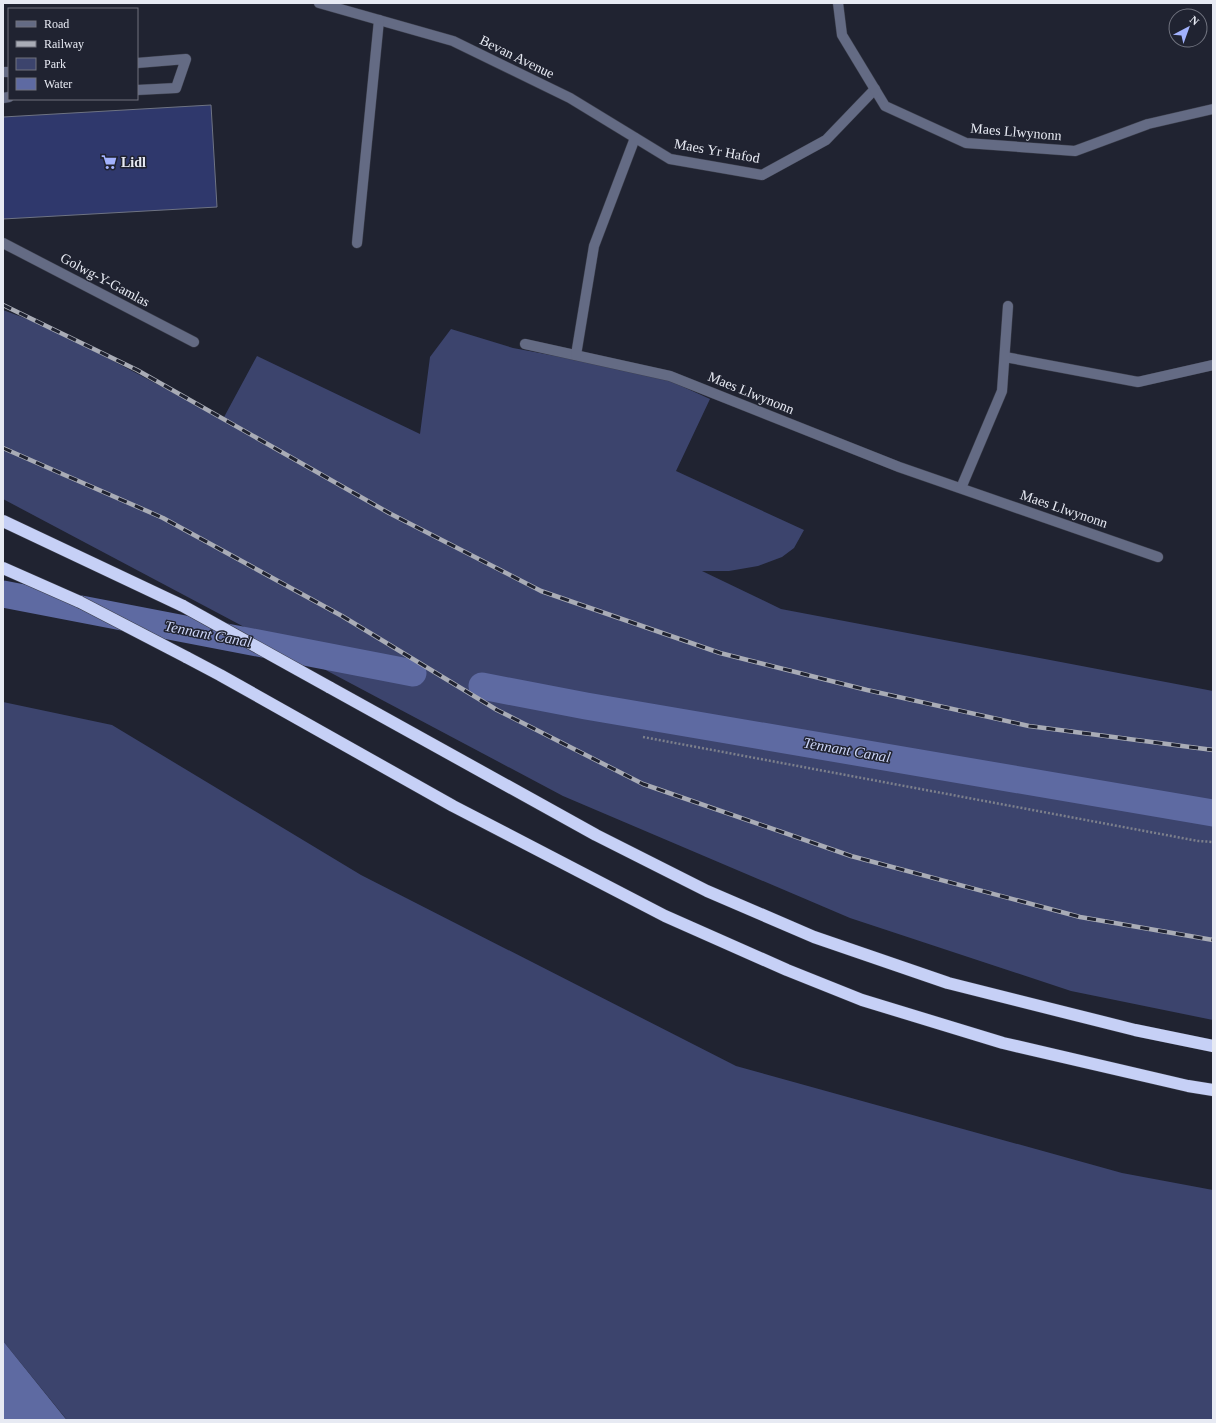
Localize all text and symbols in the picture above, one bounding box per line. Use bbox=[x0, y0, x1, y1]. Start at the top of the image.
legend bbox=[8, 8, 138, 100]
north arrow bbox=[1168, 8, 1208, 48]
text: N bbox=[1188, 13, 1202, 28]
text: Road bbox=[44, 17, 69, 31]
street label: Bevan Avenue bbox=[477, 33, 557, 81]
text: Railway bbox=[44, 37, 84, 51]
text: Park bbox=[44, 57, 66, 71]
text: Water bbox=[44, 77, 72, 91]
street label: Maes Llwynonn bbox=[970, 121, 1062, 143]
street label: Maes Yr Hafod bbox=[673, 136, 761, 166]
supermarket icon: Lidl bbox=[100, 153, 118, 171]
place label: Lidl bbox=[121, 155, 146, 170]
street label: Golwg-Y-Gamlas bbox=[58, 250, 152, 310]
street label: Maes Llwynonn bbox=[706, 369, 796, 417]
street label: Maes Llwynonn bbox=[1018, 487, 1110, 531]
water label: Tennant Canal bbox=[163, 618, 253, 650]
water label: Tennant Canal bbox=[802, 734, 892, 766]

